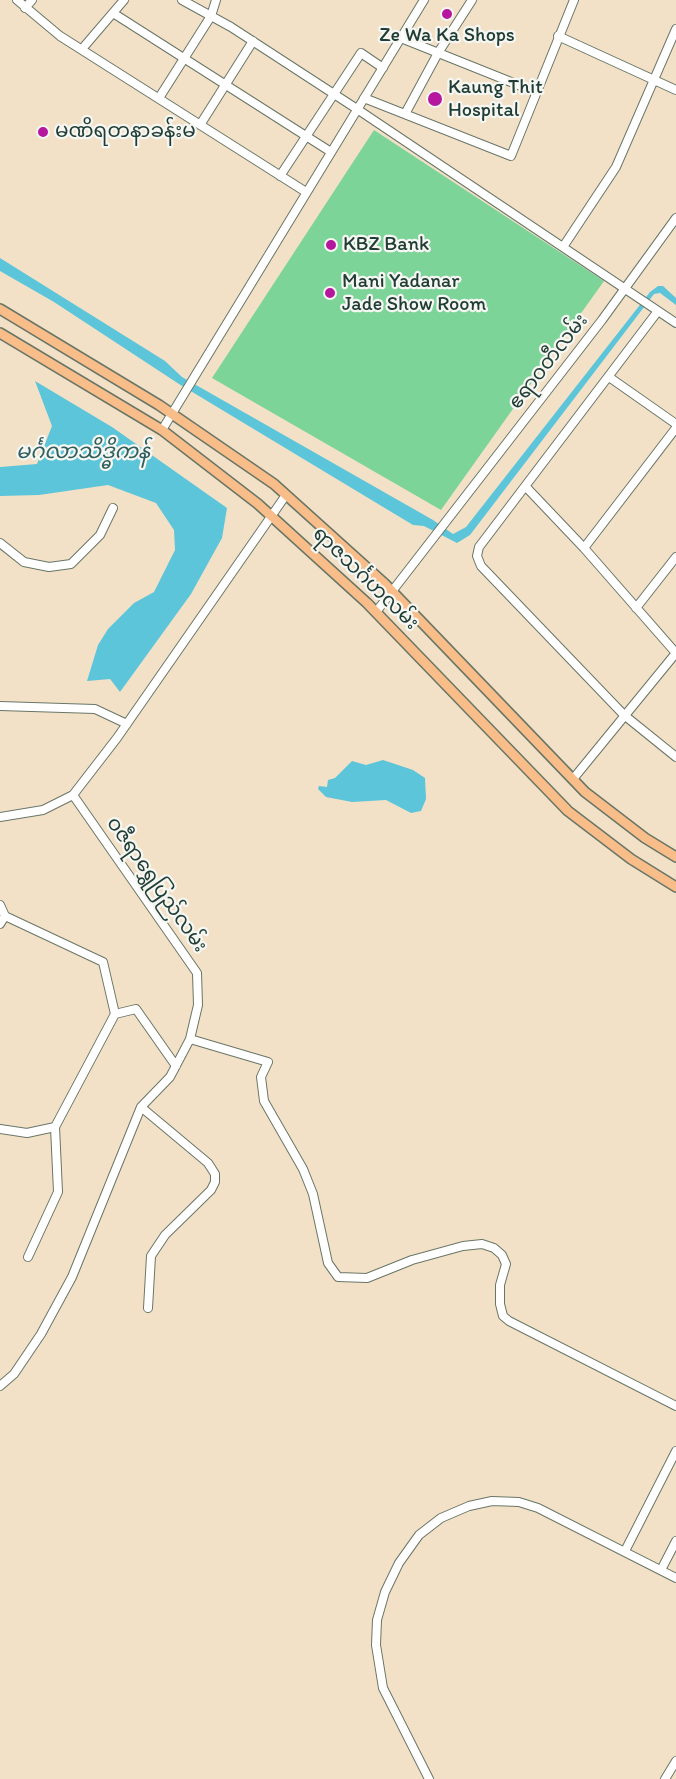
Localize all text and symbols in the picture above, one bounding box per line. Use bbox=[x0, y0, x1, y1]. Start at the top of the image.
marker: Ze Wa Ka Shops bbox=[440, 7, 454, 21]
place label: Ze Wa Ka Shops bbox=[379, 24, 515, 48]
place label: Kaung Thit Hospital bbox=[448, 76, 543, 123]
marker: Kaung Thit Hospital bbox=[426, 90, 444, 108]
place label: မဏိရတနာခန်းမ bbox=[55, 120, 196, 144]
marker: မဏိရတနာခန်းမ bbox=[36, 125, 50, 139]
place label: KBZ Bank bbox=[343, 233, 429, 257]
marker: KBZ Bank bbox=[324, 238, 338, 252]
place label: Mani Yadanar Jade Show Room bbox=[342, 270, 486, 317]
marker: Mani Yadanar Jade Show Room bbox=[323, 286, 337, 300]
street label: ဧရာဝတီလမ်း bbox=[504, 310, 594, 414]
water label: မင်္ဂလာသိဒ္ဓိကန် bbox=[16, 440, 150, 466]
street label: ရာဇသင်္ဂဟလမ်း bbox=[307, 522, 423, 636]
street label: ဝဇီရာရွှေပြည်လမ်း bbox=[100, 813, 212, 957]

